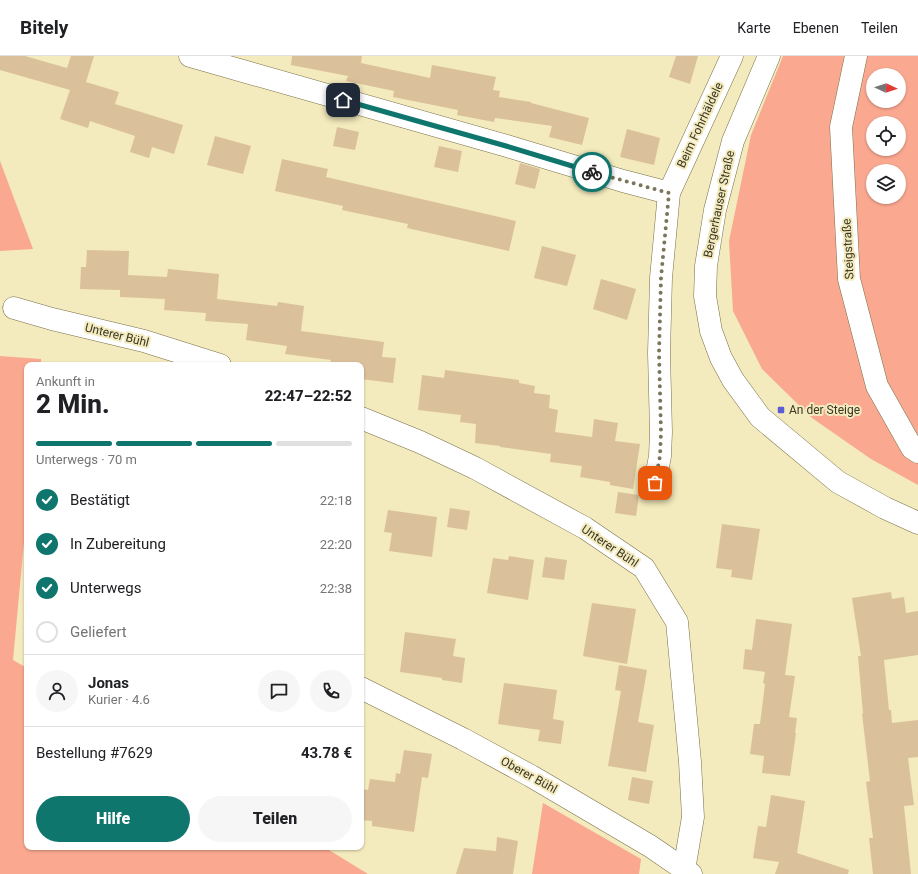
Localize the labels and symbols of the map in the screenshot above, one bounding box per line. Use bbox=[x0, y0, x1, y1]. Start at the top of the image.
north arrow bbox=[866, 68, 906, 108]
street label: Beim Fohrhäldele bbox=[674, 80, 726, 170]
pin bbox=[326, 83, 360, 117]
street label: Bergerhauser Straße bbox=[701, 149, 737, 259]
courier bbox=[572, 152, 612, 192]
street label: Steigstraße bbox=[839, 218, 857, 280]
street label: Unterer Bühl bbox=[83, 320, 151, 350]
place label: An der Steige bbox=[789, 403, 860, 417]
marker: An der Steige bbox=[776, 405, 786, 415]
pin bbox=[638, 466, 672, 500]
street label: Unterer Bühl bbox=[579, 522, 641, 570]
street label: Oberer Bühl bbox=[498, 754, 560, 796]

